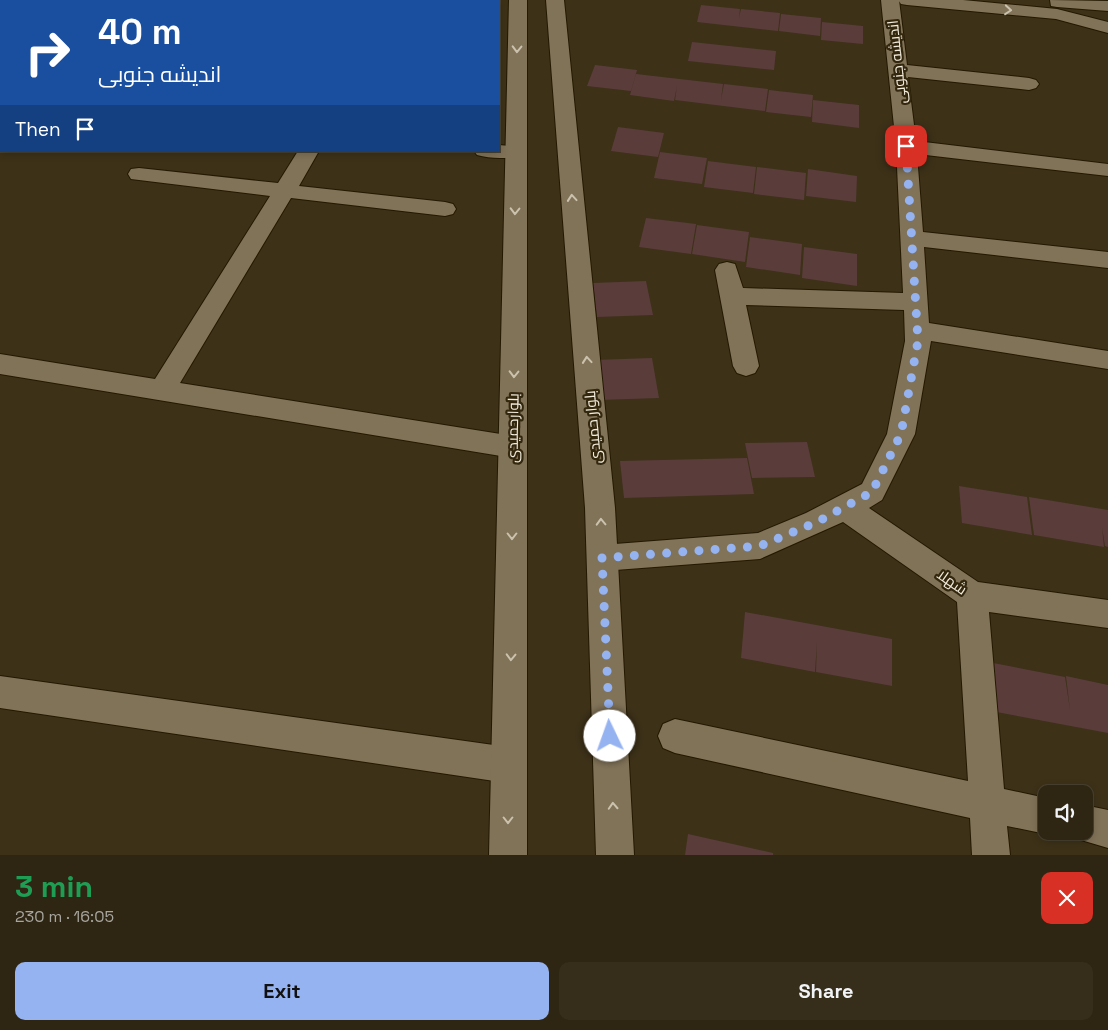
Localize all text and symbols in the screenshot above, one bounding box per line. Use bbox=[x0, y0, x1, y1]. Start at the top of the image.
one-way arrow bbox=[1004, 4, 1012, 15]
text: 40 m bbox=[98, 10, 182, 54]
street label: اندیشه جنوبی bbox=[883, 19, 911, 105]
icon: right bbox=[15, 20, 80, 85]
one-way arrow bbox=[512, 45, 522, 53]
text: اندیشه جنوبی bbox=[98, 60, 221, 88]
icon: arrive bbox=[71, 115, 99, 143]
text: Then bbox=[15, 117, 61, 142]
pin bbox=[885, 125, 927, 167]
icon: arrive bbox=[892, 132, 920, 160]
one-way arrow bbox=[567, 194, 578, 202]
one-way arrow bbox=[510, 208, 520, 215]
one-way arrow bbox=[582, 355, 593, 363]
one-way arrow bbox=[508, 370, 519, 378]
street label: بلوار حمیدی bbox=[580, 390, 606, 464]
street label: بلوارحمیدی bbox=[502, 393, 524, 463]
one-way arrow bbox=[596, 517, 606, 525]
one-way arrow bbox=[507, 532, 517, 540]
street label: شهلا bbox=[933, 565, 971, 599]
one-way arrow bbox=[506, 654, 516, 661]
position arrow bbox=[583, 709, 635, 761]
map controls bbox=[1038, 785, 1093, 840]
button: sound bbox=[1038, 785, 1093, 840]
one-way arrow bbox=[608, 802, 619, 810]
one-way arrow bbox=[503, 816, 513, 824]
text: 3 min bbox=[15, 867, 93, 906]
button: close bbox=[1041, 872, 1093, 924]
text: 230 m · 16:05 bbox=[15, 906, 114, 927]
button: Exit bbox=[15, 962, 549, 1020]
button: Share bbox=[559, 962, 1093, 1020]

